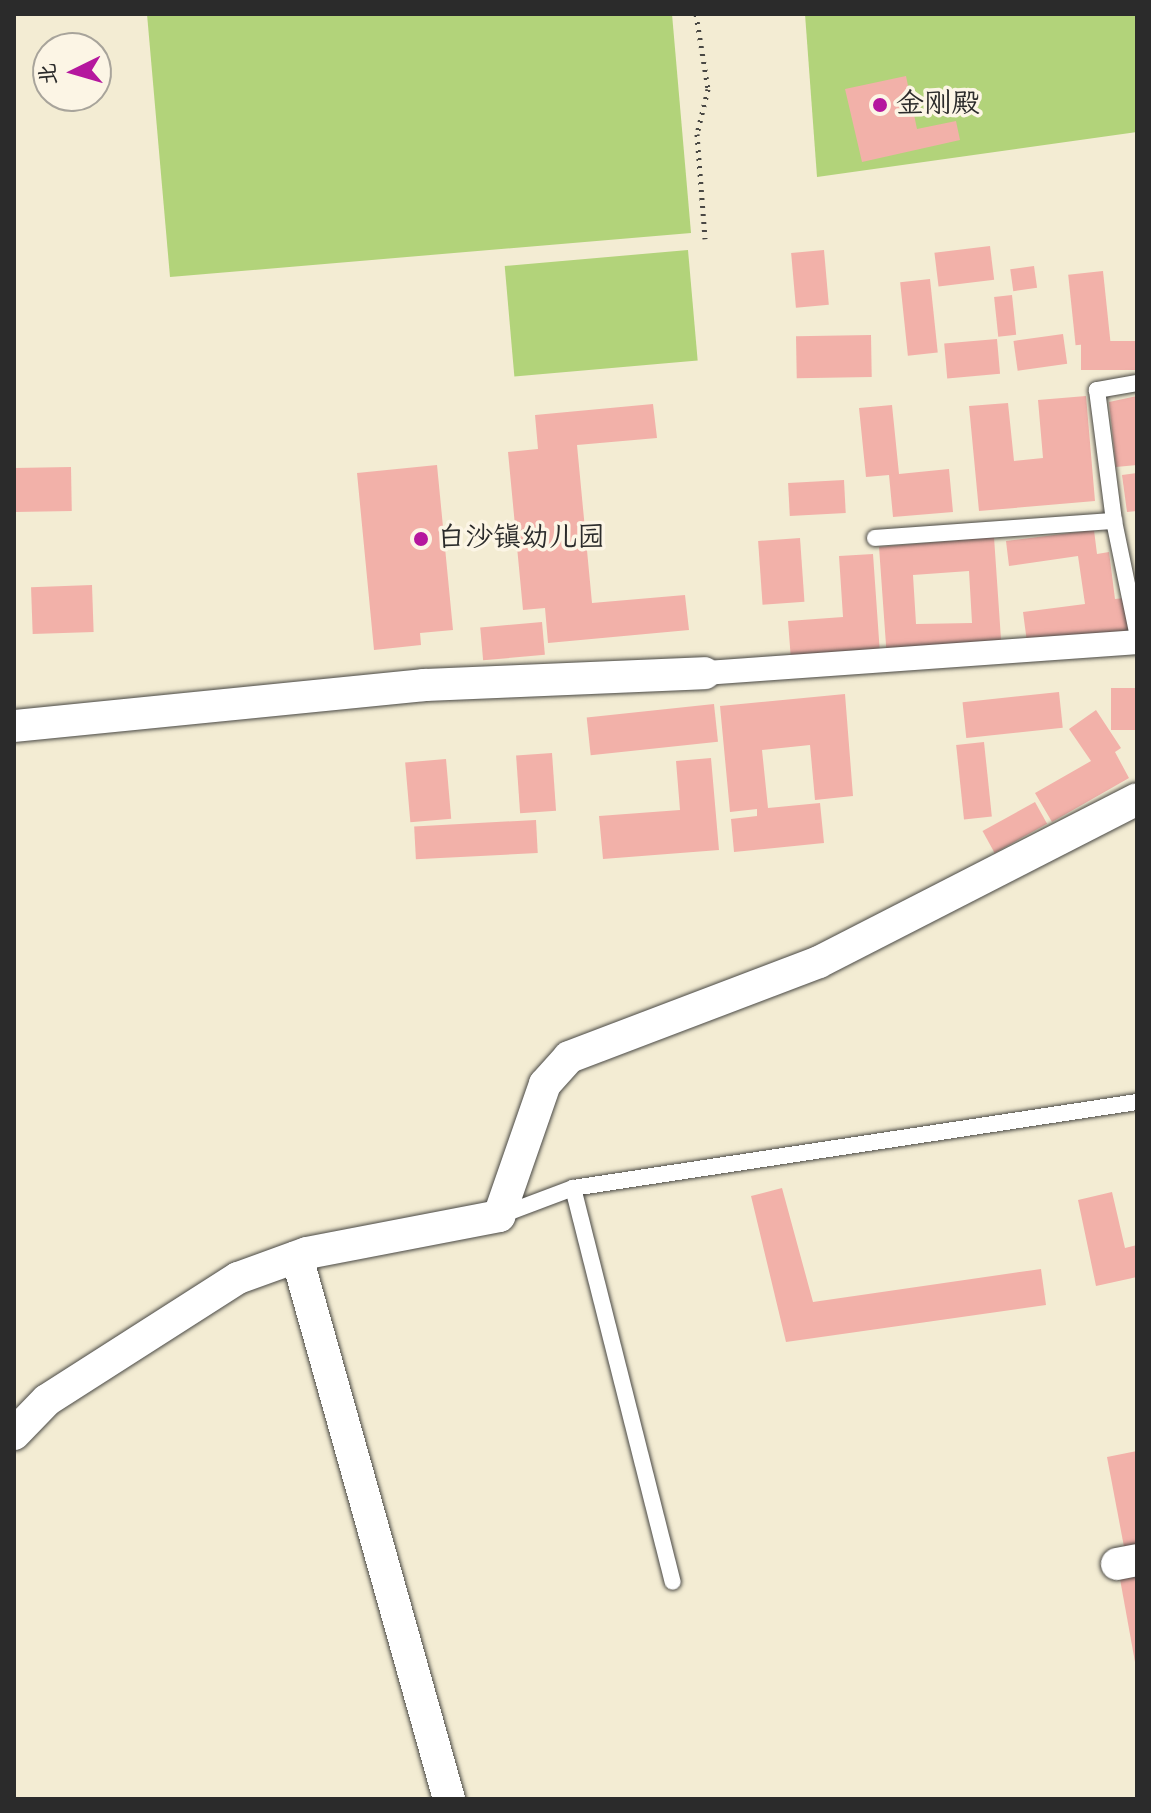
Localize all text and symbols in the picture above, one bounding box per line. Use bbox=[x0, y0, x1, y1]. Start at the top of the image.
north arrow bbox=[32, 32, 112, 112]
text: 北 bbox=[31, 61, 68, 86]
place label: 金刚殿 bbox=[896, 88, 980, 122]
marker: 金刚殿 bbox=[871, 96, 889, 114]
place label: 白沙镇幼儿园 bbox=[437, 522, 605, 556]
marker: 白沙镇幼儿园 bbox=[412, 530, 430, 548]

